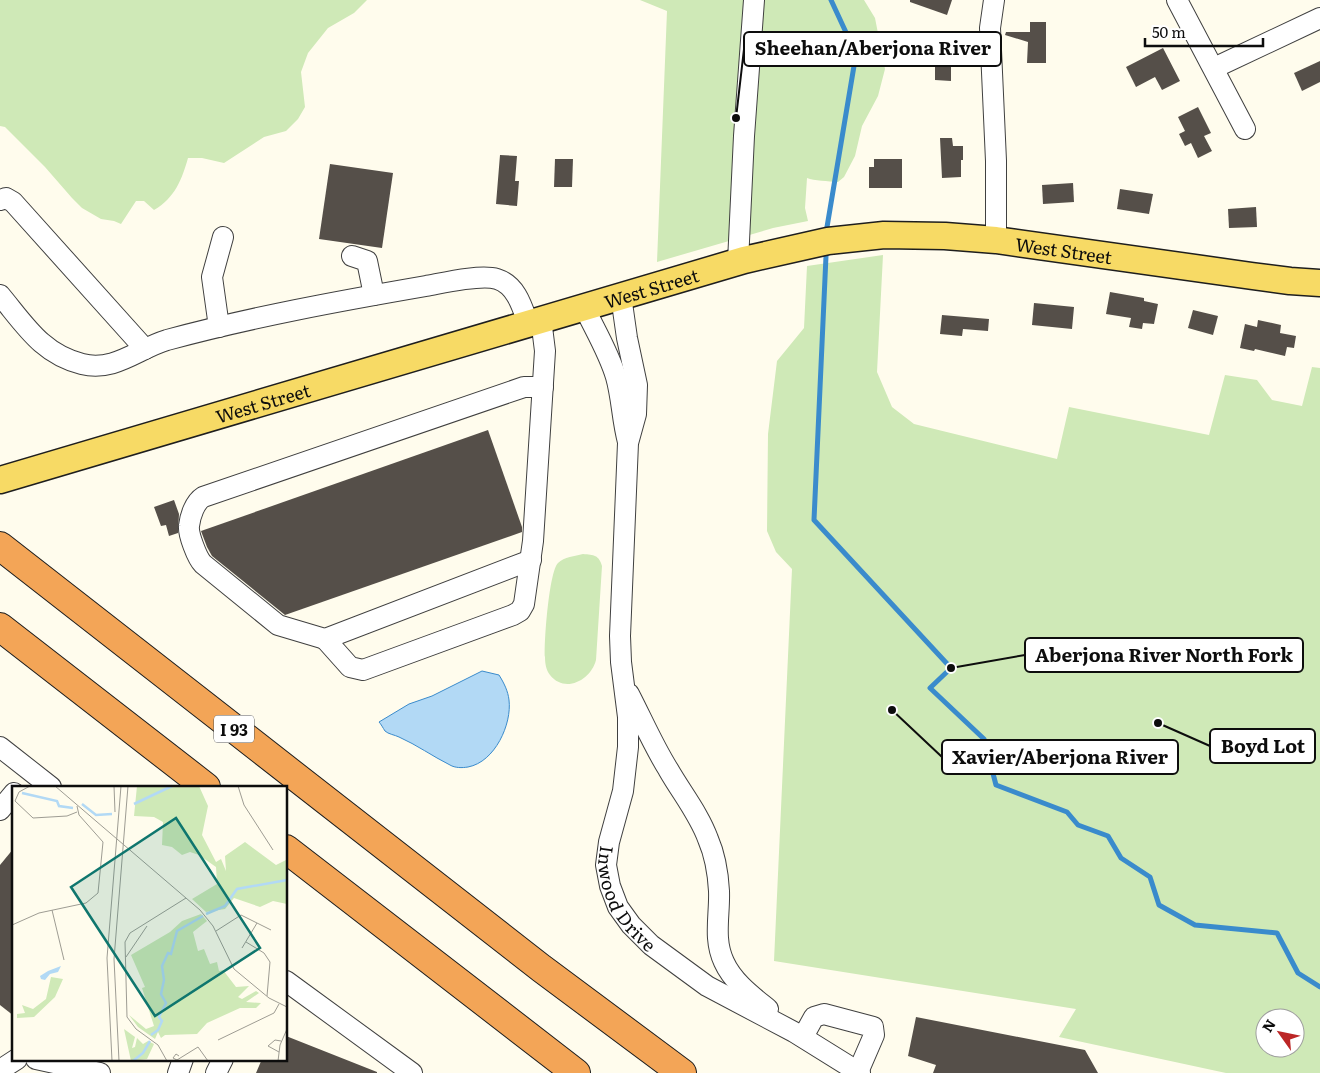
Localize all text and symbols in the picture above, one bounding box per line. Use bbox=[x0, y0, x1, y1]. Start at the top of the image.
scale bar bbox=[1145, 15, 1262, 47]
text: 50 m bbox=[1152, 20, 1186, 43]
callout: Sheehan/Aberjona River bbox=[744, 32, 1001, 66]
text: Sheehan/Aberjona River bbox=[755, 33, 992, 61]
street label: West Street bbox=[1014, 229, 1115, 270]
street label: West Street bbox=[601, 260, 702, 314]
street label: West Street bbox=[212, 375, 314, 429]
callout: Aberjona River North Fork bbox=[1025, 638, 1303, 672]
text: Aberjona River North Fork bbox=[1035, 640, 1293, 668]
road number: I 93 bbox=[214, 716, 254, 742]
callout: Boyd Lot bbox=[1210, 729, 1315, 763]
text: Boyd Lot bbox=[1221, 731, 1306, 759]
callout: Xavier/Aberjona River bbox=[942, 740, 1178, 774]
text: Xavier/Aberjona River bbox=[952, 742, 1169, 770]
inset map bbox=[12, 786, 288, 1060]
street label: Inwood Drive bbox=[593, 844, 663, 957]
north arrow bbox=[1255, 1008, 1305, 1058]
text: N bbox=[1257, 1015, 1280, 1036]

